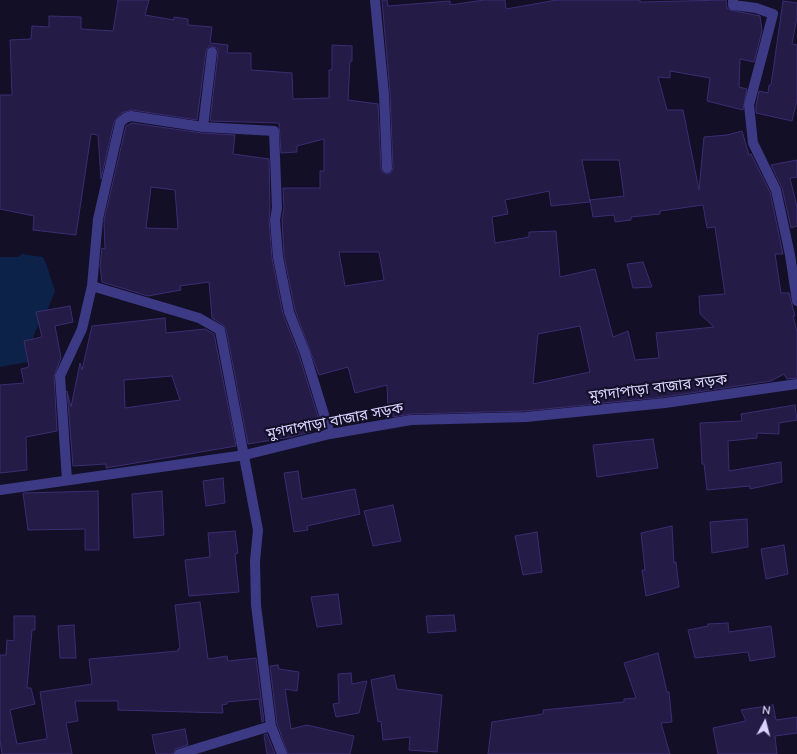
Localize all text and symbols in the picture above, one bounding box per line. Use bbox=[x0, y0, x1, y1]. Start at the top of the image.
street label: মুগদাপাড়া বাজার সড়ক bbox=[588, 371, 728, 405]
street label: মুগদাপাড়া বাজার সড়ক bbox=[265, 399, 405, 443]
north arrow bbox=[745, 702, 785, 742]
text: N bbox=[761, 703, 771, 718]

